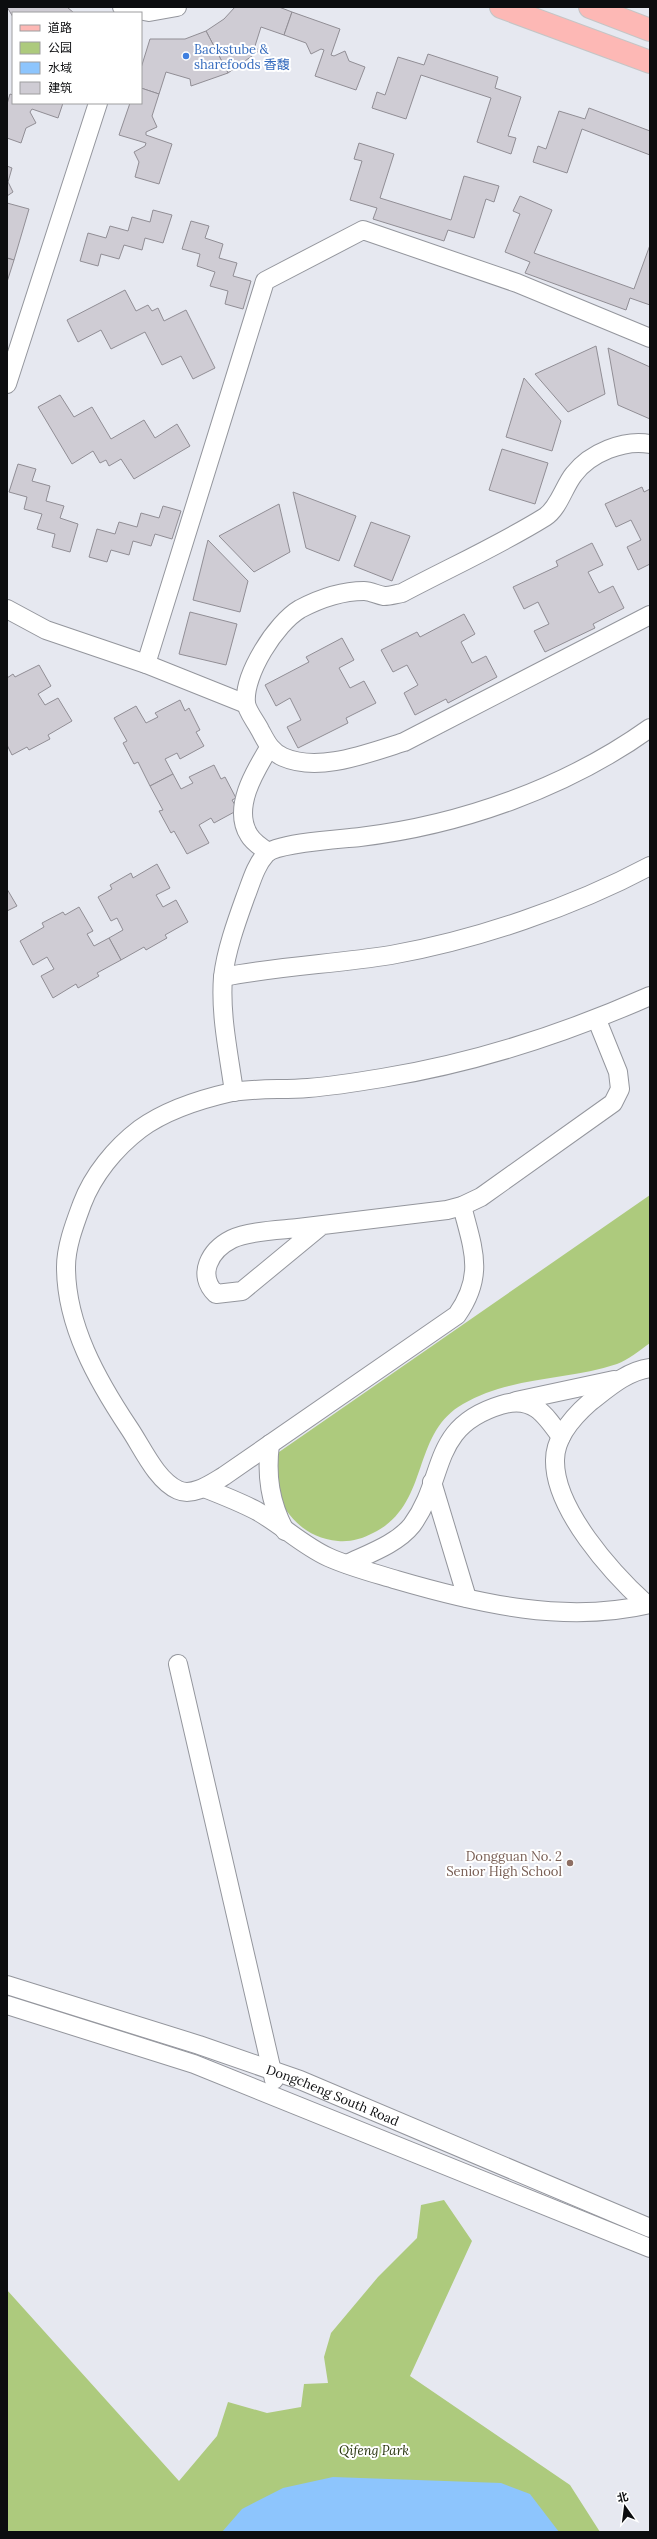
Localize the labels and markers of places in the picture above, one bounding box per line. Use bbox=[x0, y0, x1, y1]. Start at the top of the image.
place label: Backstube & sharefoods 香馥 bbox=[194, 41, 290, 73]
marker: Backstube & sharefoods 香馥 bbox=[181, 51, 191, 61]
place label: Dongguan No. 2 Senior High School bbox=[446, 1848, 562, 1880]
marker: Dongguan No. 2 Senior High School bbox=[565, 1858, 575, 1868]

